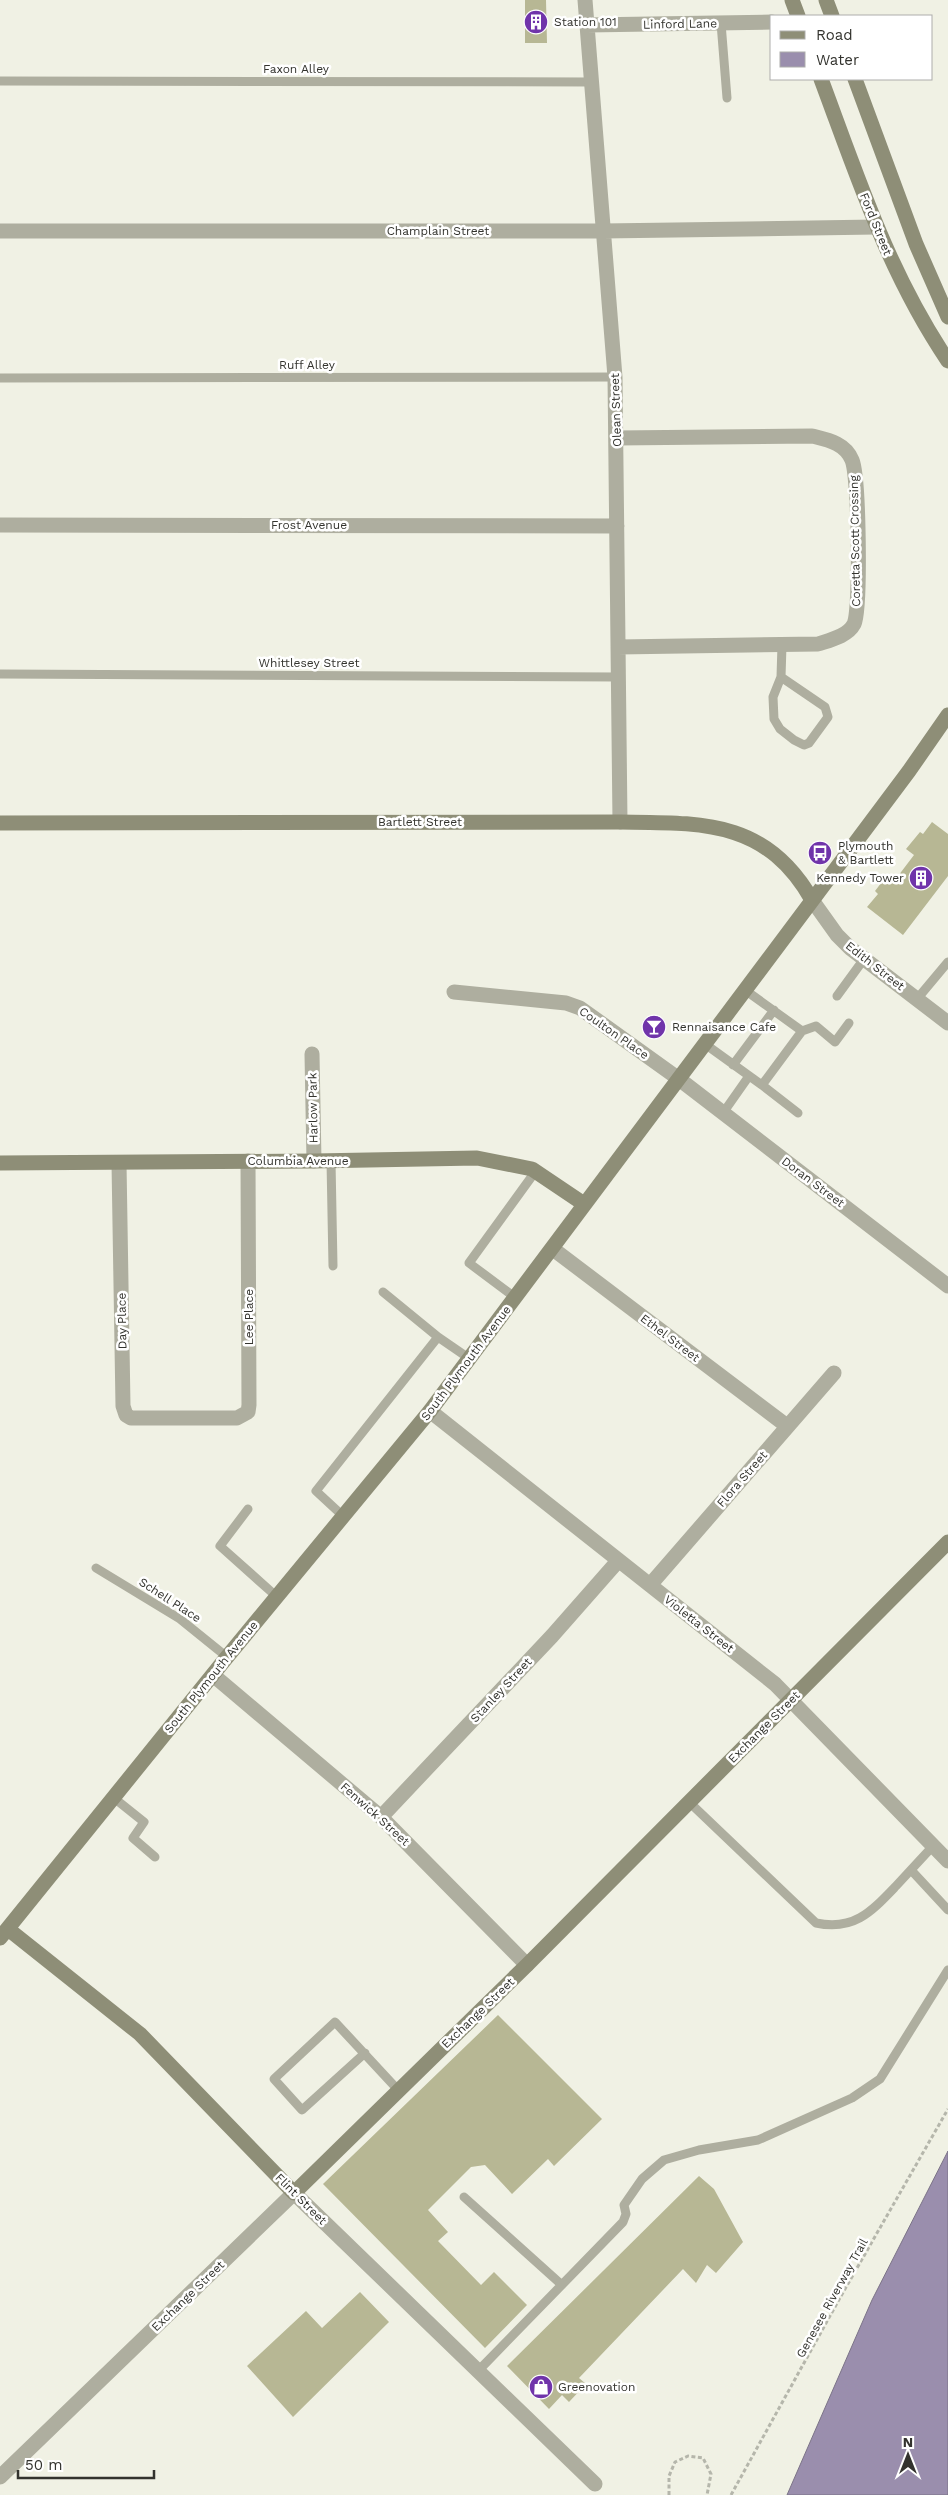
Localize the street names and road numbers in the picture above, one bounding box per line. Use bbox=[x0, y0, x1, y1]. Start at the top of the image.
street label: Linford Lane bbox=[643, 16, 717, 32]
street label: Faxon Alley bbox=[263, 62, 330, 76]
street label: Ford Street bbox=[857, 191, 895, 257]
street label: Champlain Street bbox=[387, 224, 489, 238]
street label: Ruff Alley bbox=[279, 358, 336, 372]
street label: Olean Street bbox=[608, 373, 624, 447]
street label: Coretta Scott Crossing bbox=[847, 475, 863, 607]
street label: Frost Avenue bbox=[271, 518, 347, 532]
street label: Whittlesey Street bbox=[258, 656, 360, 670]
street label: Bartlett Street bbox=[378, 815, 462, 829]
street label: Edith Street bbox=[843, 939, 907, 993]
street label: Coulton Place bbox=[577, 1004, 651, 1062]
street label: Harlow Park bbox=[305, 1072, 321, 1144]
street label: Columbia Avenue bbox=[247, 1154, 349, 1168]
street label: Doran Street bbox=[779, 1154, 847, 1210]
street label: Lee Place bbox=[242, 1289, 256, 1345]
street label: Day Place bbox=[115, 1293, 129, 1349]
street label: South Plymouth Avenue bbox=[418, 1303, 514, 1423]
street label: Ethel Street bbox=[638, 1311, 702, 1365]
street label: Flora Street bbox=[714, 1448, 770, 1510]
street label: Schell Place bbox=[136, 1575, 204, 1625]
street label: Violetta Street bbox=[661, 1592, 737, 1656]
street label: South Plymouth Avenue bbox=[161, 1618, 261, 1736]
street label: Stanley Street bbox=[467, 1655, 535, 1725]
street label: Exchange Street bbox=[725, 1688, 803, 1766]
street label: Fenwick Street bbox=[338, 1779, 412, 1849]
street label: Exchange Street bbox=[439, 1975, 517, 2051]
street label: Flint Street bbox=[272, 2170, 330, 2228]
street label: Genesee Riverway Trail bbox=[793, 2236, 871, 2360]
street label: Exchange Street bbox=[149, 2258, 227, 2334]

